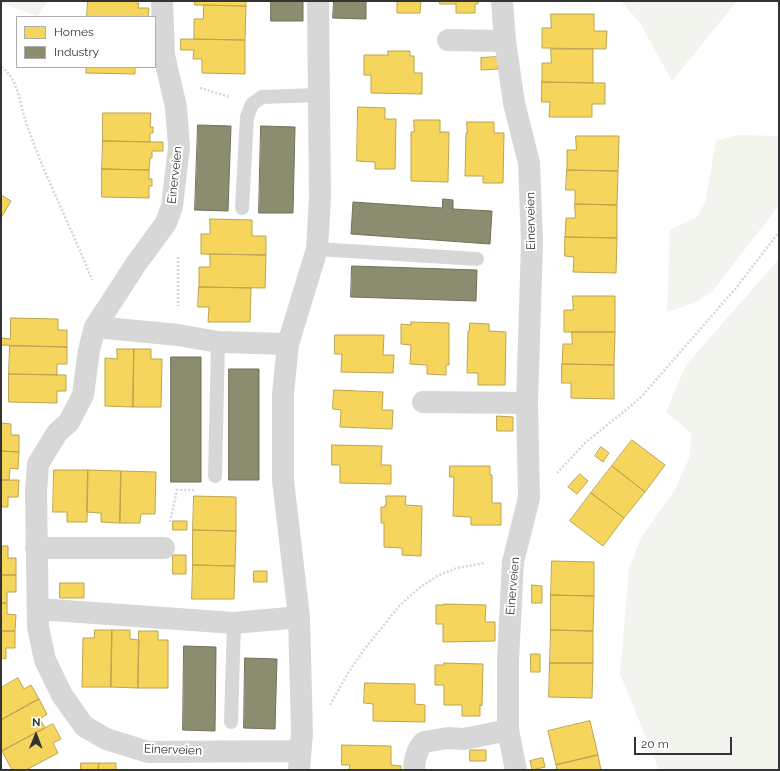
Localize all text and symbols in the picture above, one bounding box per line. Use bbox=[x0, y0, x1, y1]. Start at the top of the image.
legend bbox=[16, 16, 156, 68]
text: Homes bbox=[54, 25, 94, 39]
text: Industry bbox=[54, 45, 99, 59]
street label: Einerveien bbox=[165, 145, 185, 205]
street label: Einerveien bbox=[523, 192, 539, 250]
street label: Einerveien bbox=[503, 556, 523, 616]
north arrow bbox=[16, 715, 56, 755]
text: N bbox=[32, 716, 41, 729]
scale bar bbox=[636, 729, 734, 755]
text: 20 m bbox=[641, 737, 669, 751]
street label: Einerveien bbox=[144, 742, 202, 758]

